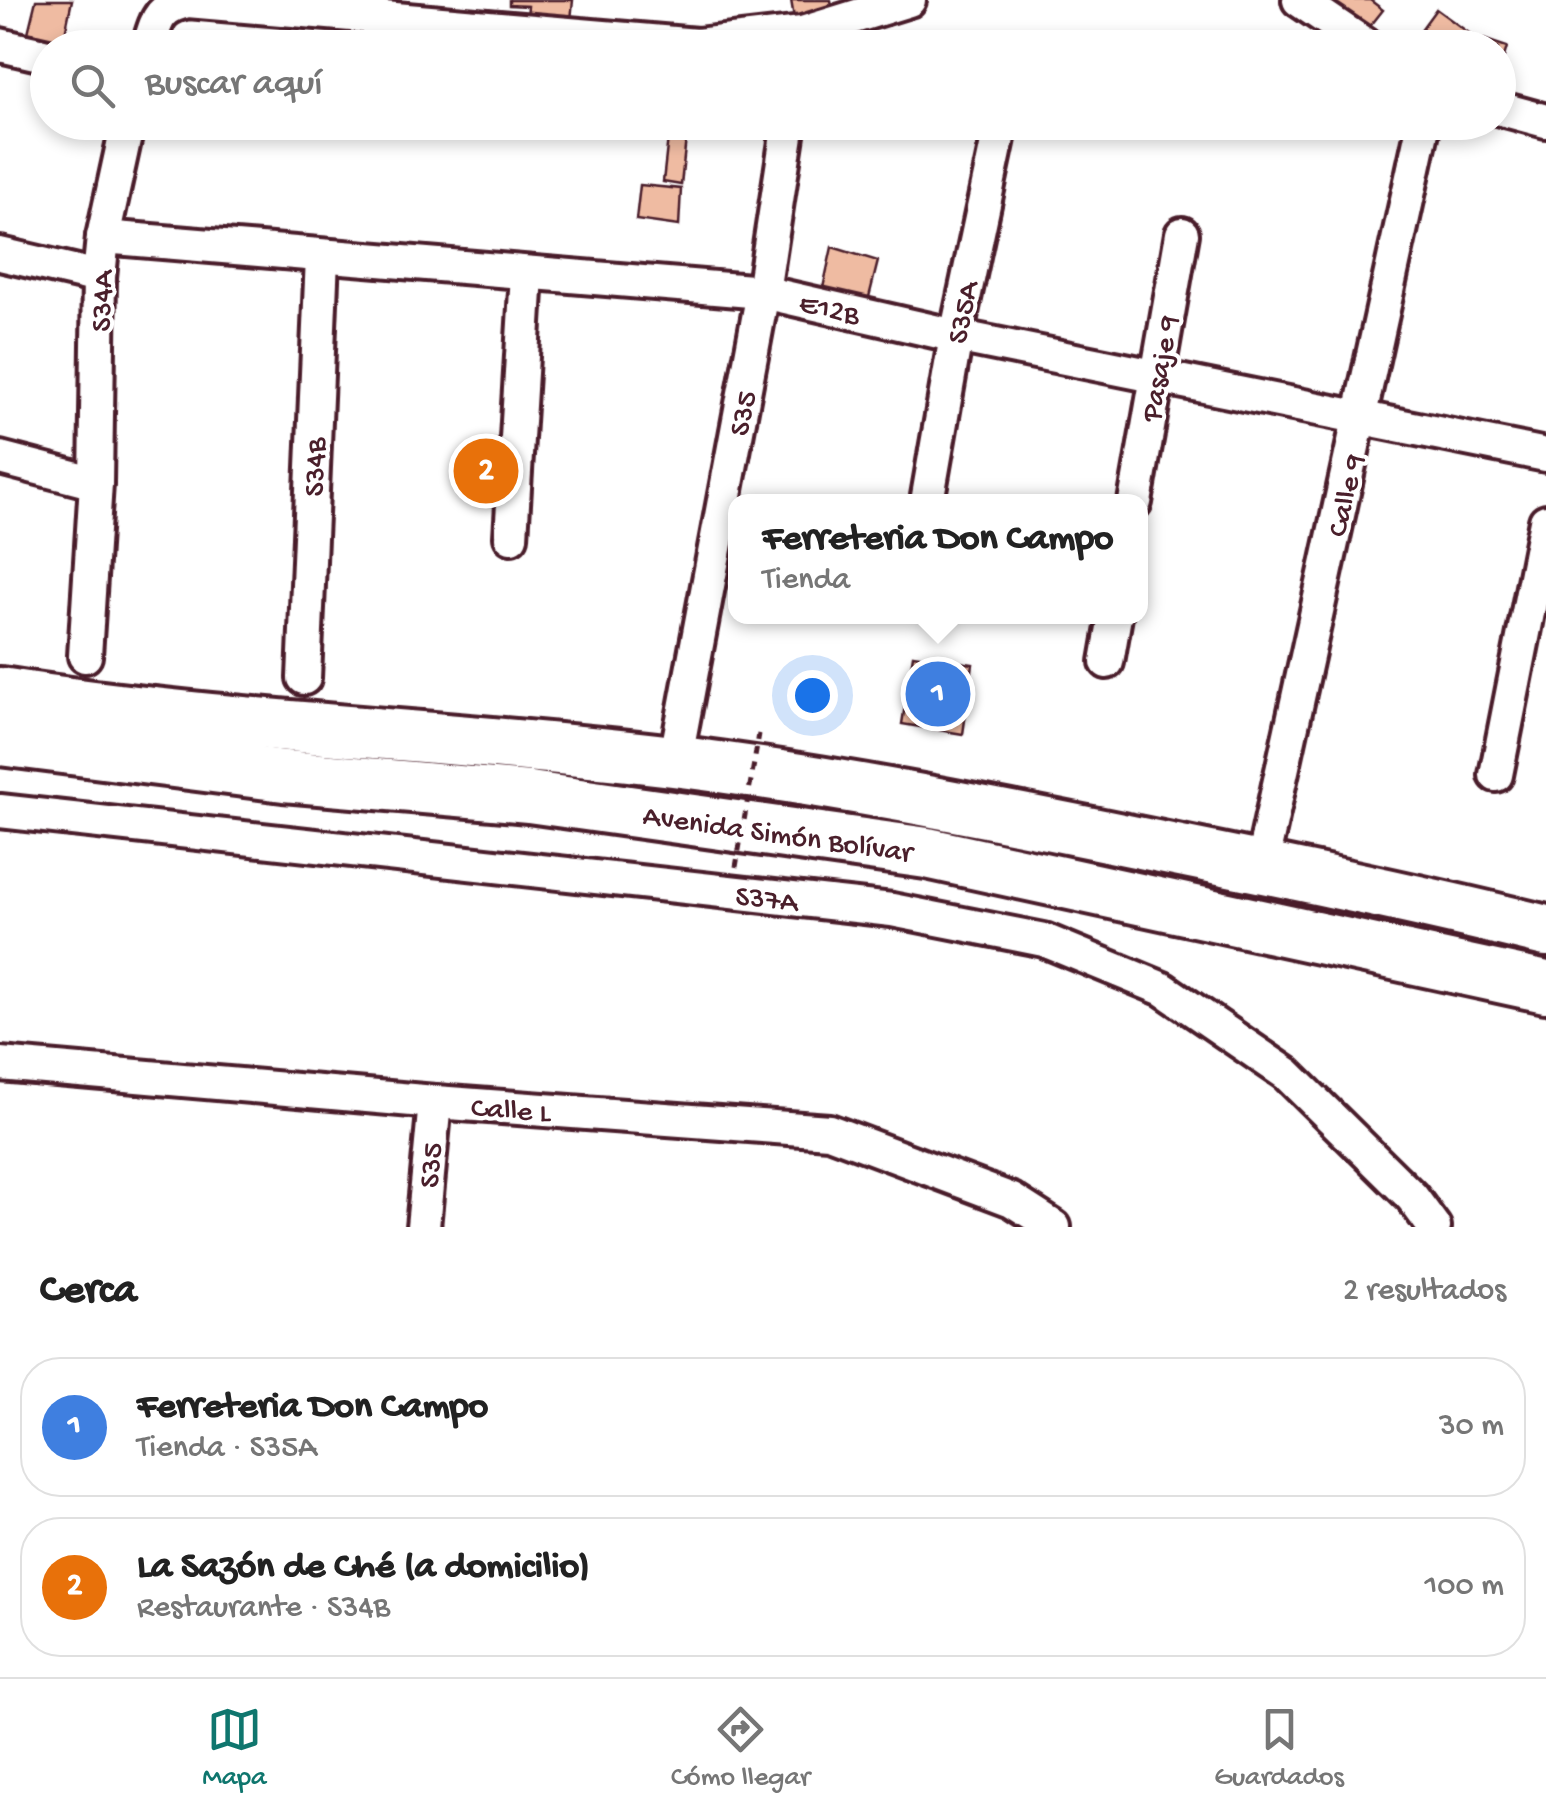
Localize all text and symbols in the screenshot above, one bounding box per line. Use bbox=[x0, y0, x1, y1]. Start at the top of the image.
search box bbox=[30, 30, 1516, 140]
icon: search bbox=[65, 58, 120, 113]
text: Buscar aquí bbox=[145, 63, 323, 107]
street label: S34A bbox=[86, 269, 123, 332]
street label: S35A bbox=[942, 277, 989, 347]
street label: E12B bbox=[795, 287, 863, 335]
street label: Pasaje 9 bbox=[1136, 313, 1189, 426]
street label: S35 bbox=[724, 388, 767, 439]
pin: 2 bbox=[454, 434, 518, 508]
street label: S34B bbox=[299, 436, 336, 497]
street label: Calle 9 bbox=[1322, 451, 1375, 541]
popup bbox=[728, 494, 1148, 624]
text: Ferreteria Don Campo bbox=[762, 518, 1114, 562]
text: Tienda bbox=[762, 562, 850, 600]
pin: 1 bbox=[906, 656, 970, 732]
your location bbox=[787, 670, 838, 721]
street label: Avenida Simón Bolívar bbox=[640, 800, 917, 873]
street label: S37A bbox=[733, 881, 801, 922]
street label: Calle L bbox=[470, 1092, 553, 1133]
street label: S35 bbox=[414, 1141, 453, 1189]
text: Cerca bbox=[40, 1268, 137, 1317]
text: 2 resultados bbox=[1343, 1273, 1506, 1311]
text: Ferreteria Don Campo bbox=[137, 1386, 488, 1430]
text: 1 bbox=[68, 1408, 81, 1446]
text: 30 m bbox=[1439, 1408, 1504, 1446]
text: Tienda · S35A bbox=[137, 1430, 317, 1468]
text: La Sazón de Ché (a domicilio) bbox=[137, 1546, 590, 1590]
text: 2 bbox=[67, 1568, 82, 1606]
text: 100 m bbox=[1424, 1568, 1504, 1606]
text: Restaurante · S34B bbox=[137, 1590, 390, 1628]
tab: Mapa bbox=[202, 1702, 267, 1795]
tab: Cómo llegar bbox=[671, 1702, 810, 1795]
tab: Guardados bbox=[1214, 1702, 1344, 1795]

